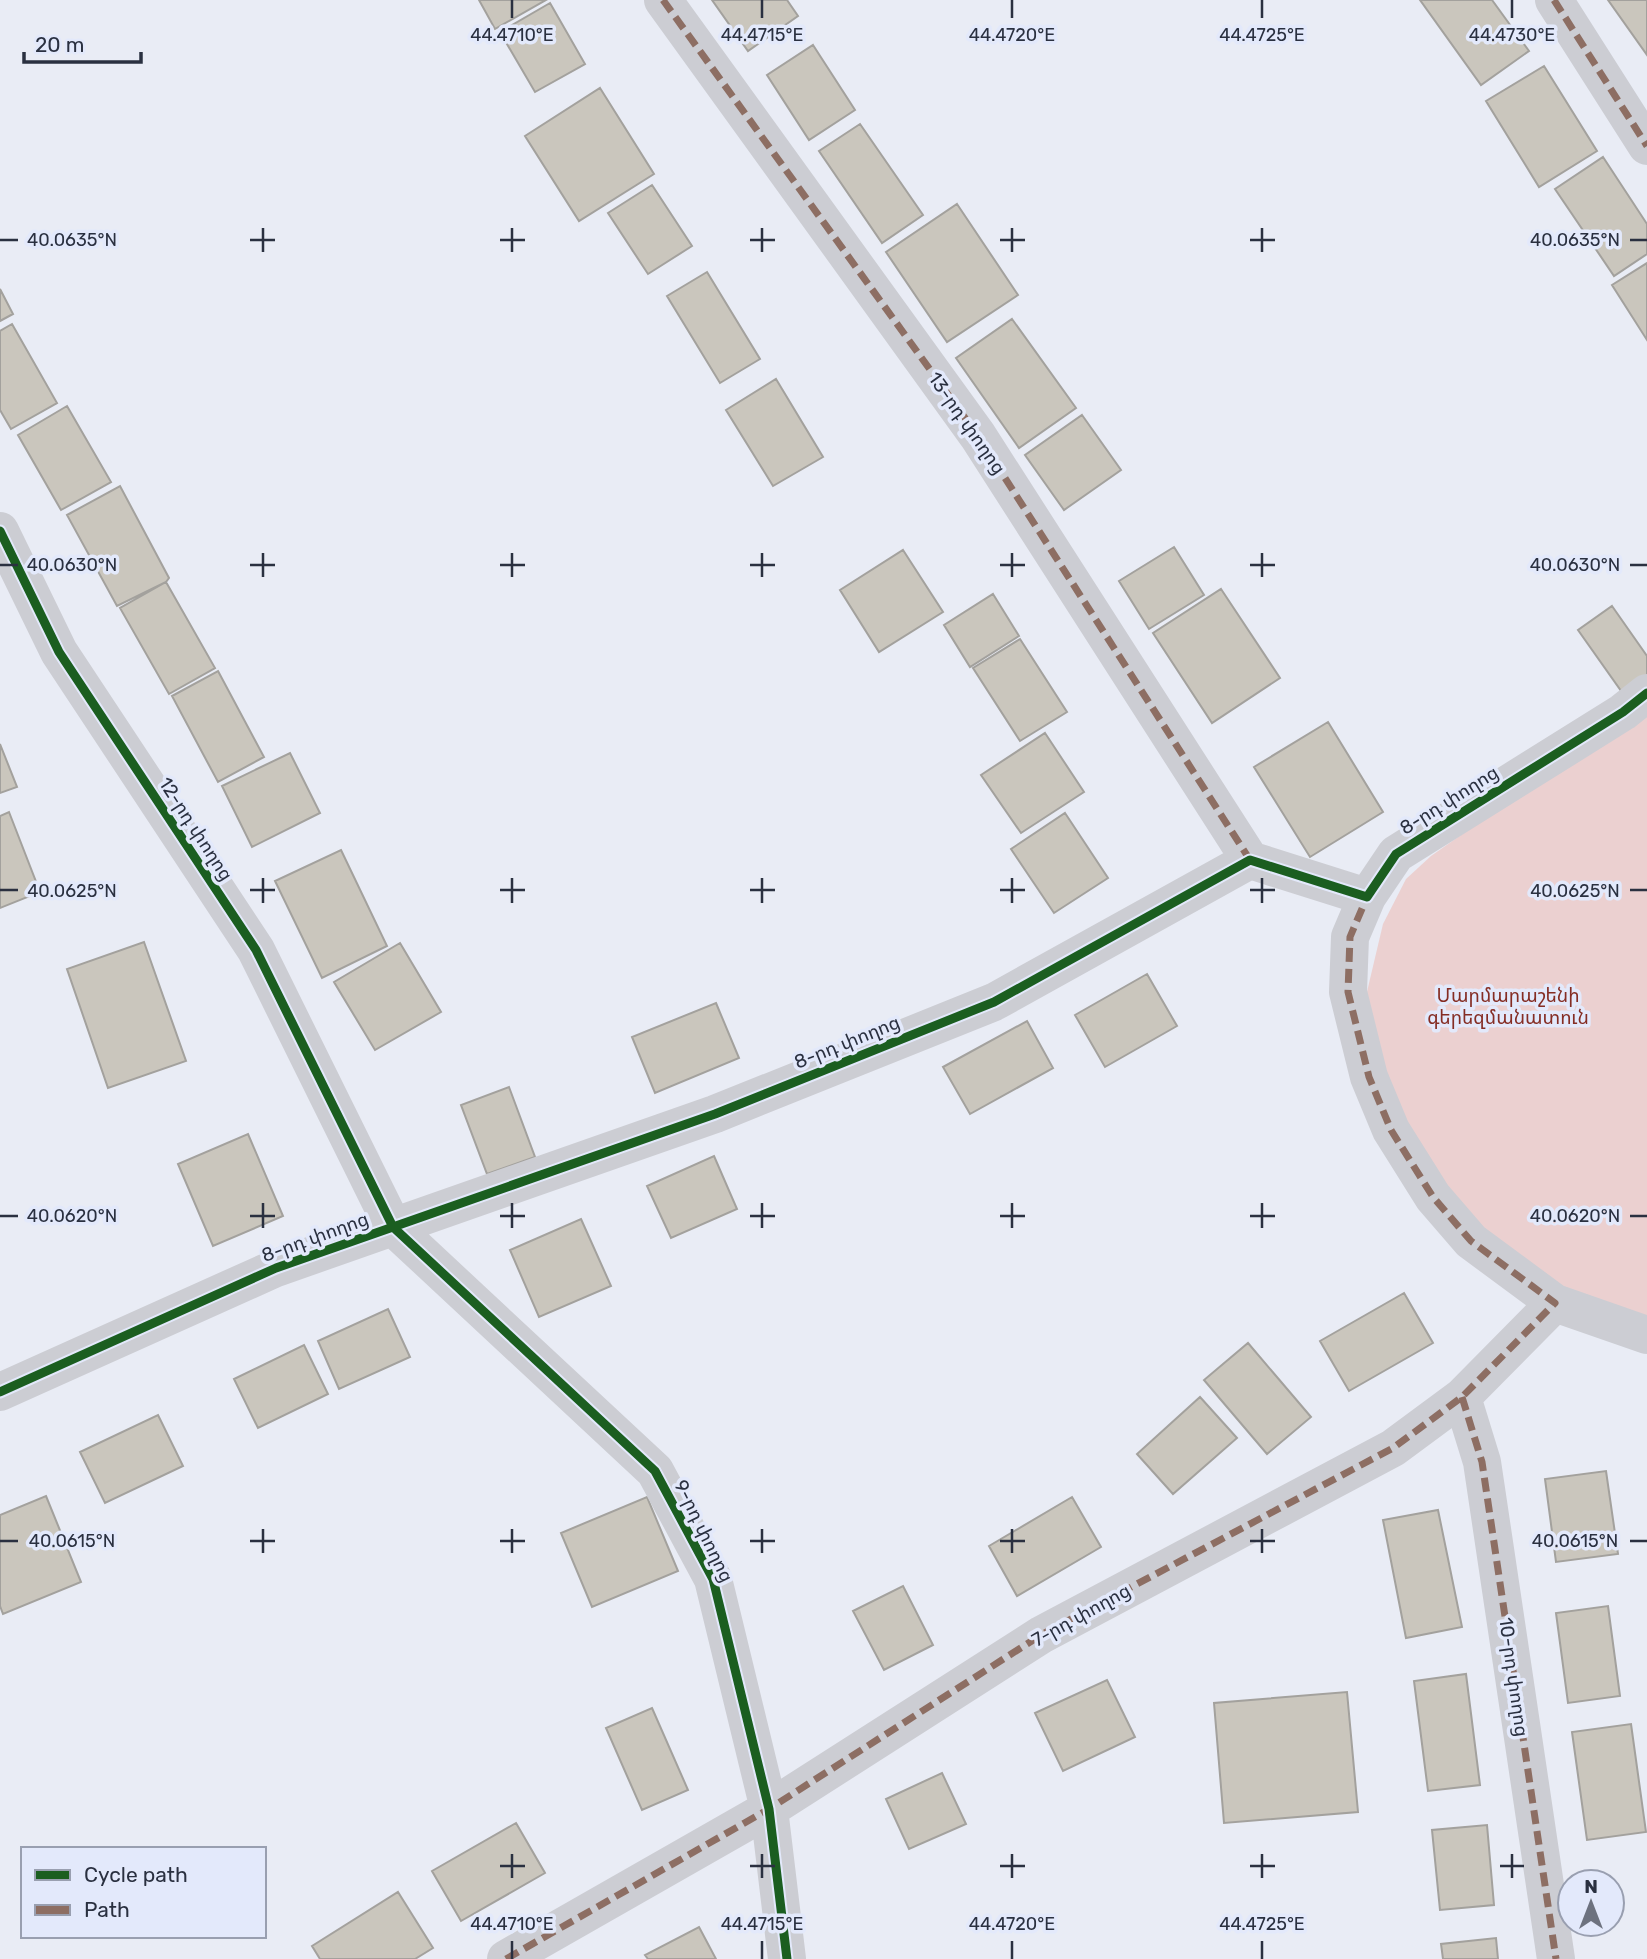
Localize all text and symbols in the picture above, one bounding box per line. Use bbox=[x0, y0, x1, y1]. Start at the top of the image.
scale bar bbox=[24, 21, 142, 65]
text: 44.4710°E bbox=[470, 24, 554, 46]
text: 44.4715°E bbox=[721, 24, 803, 46]
text: 44.4720°E bbox=[969, 24, 1055, 46]
text: 44.4725°E bbox=[1219, 24, 1305, 46]
text: 44.4730°E bbox=[1469, 24, 1555, 46]
text: 20 m bbox=[35, 32, 84, 57]
text: 40.0635°N bbox=[27, 229, 117, 251]
text: 40.0635°N bbox=[1530, 229, 1620, 251]
street label: 13-րդ փողոց bbox=[923, 367, 1011, 479]
text: 40.0630°N bbox=[27, 554, 117, 576]
text: 40.0630°N bbox=[1530, 554, 1620, 576]
street label: 8-րդ փողոց bbox=[1395, 761, 1503, 839]
street label: 12-րդ փողոց bbox=[154, 773, 238, 885]
text: 40.0625°N bbox=[27, 880, 117, 902]
text: 40.0625°N bbox=[1530, 880, 1620, 902]
park label: Մարմարաշենի գերեզմանատուն bbox=[1427, 984, 1589, 1029]
street label: 8-րդ փողոց bbox=[791, 1010, 903, 1074]
text: 40.0620°N bbox=[27, 1205, 117, 1227]
text: 40.0620°N bbox=[1530, 1205, 1620, 1227]
street label: 8-րդ փողոց bbox=[258, 1207, 372, 1267]
street label: 9-րդ փողոց bbox=[669, 1476, 739, 1586]
text: 40.0615°N bbox=[29, 1530, 115, 1552]
text: 40.0615°N bbox=[1532, 1530, 1618, 1552]
street label: 7-րդ փողոց bbox=[1028, 1578, 1134, 1652]
street label: 10-րդ փողոց bbox=[1494, 1616, 1534, 1738]
legend bbox=[21, 1847, 266, 1938]
text: Cycle path bbox=[84, 1862, 188, 1887]
north arrow bbox=[1556, 1868, 1626, 1938]
text: N bbox=[1584, 1875, 1598, 1898]
text: Path bbox=[84, 1897, 130, 1922]
text: 44.4710°E bbox=[470, 1913, 554, 1935]
text: 44.4715°E bbox=[721, 1913, 803, 1935]
text: 44.4720°E bbox=[969, 1913, 1055, 1935]
text: 44.4725°E bbox=[1219, 1913, 1305, 1935]

